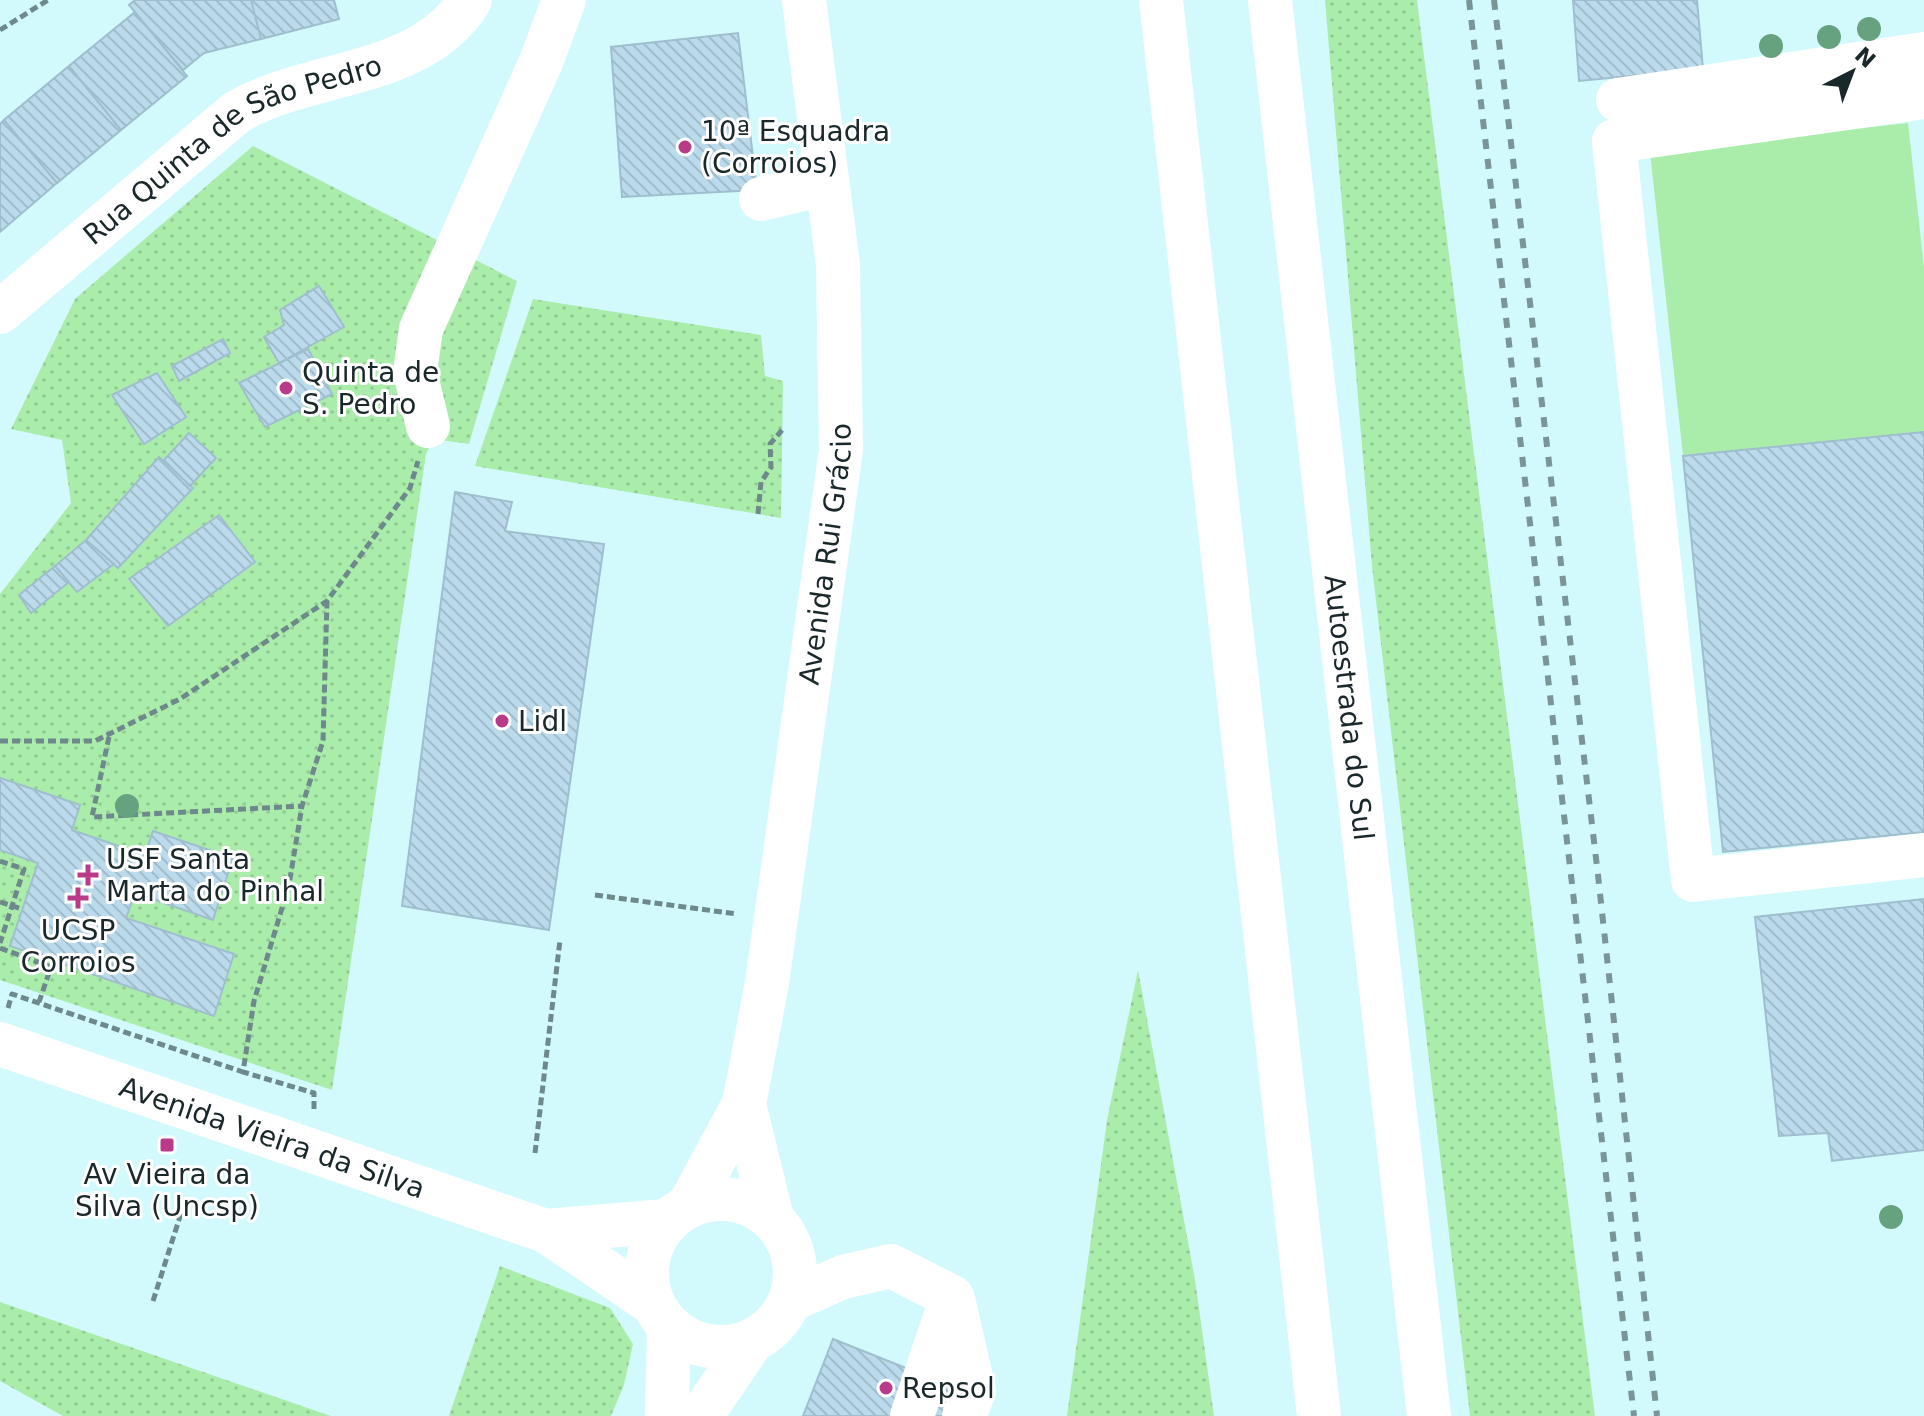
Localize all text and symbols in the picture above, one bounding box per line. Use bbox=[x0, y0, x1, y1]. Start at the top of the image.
north arrow bbox=[1812, 32, 1892, 112]
text: N bbox=[1850, 42, 1880, 73]
street label: Rua Quinta de São Pedro bbox=[77, 49, 386, 252]
place label: 10ª Esquadra (Corroios) bbox=[701, 115, 890, 180]
marker: 10ª Esquadra (Corroios) bbox=[676, 138, 694, 156]
place label: Quinta de S. Pedro bbox=[302, 356, 439, 421]
marker: Quinta de S. Pedro bbox=[277, 379, 295, 397]
street label: Avenida Rui Grácio bbox=[793, 423, 858, 687]
street label: Autoestrada do Sul bbox=[1318, 573, 1380, 842]
place label: Lidl bbox=[518, 705, 567, 738]
marker: Lidl bbox=[493, 712, 511, 730]
place label: USF Santa Marta do Pinhal bbox=[106, 843, 324, 908]
marker: USF Santa Marta do Pinhal bbox=[77, 864, 99, 886]
marker: UCSP Corroios bbox=[67, 887, 89, 909]
place label: UCSP Corroios bbox=[20, 914, 136, 979]
street label: Avenida Vieira da Silva bbox=[115, 1070, 429, 1205]
marker: Av Vieira da Silva (Uncsp) bbox=[158, 1136, 176, 1154]
place label: Av Vieira da Silva (Uncsp) bbox=[75, 1158, 259, 1223]
place label: Repsol bbox=[902, 1372, 995, 1405]
marker: Repsol bbox=[877, 1379, 895, 1397]

